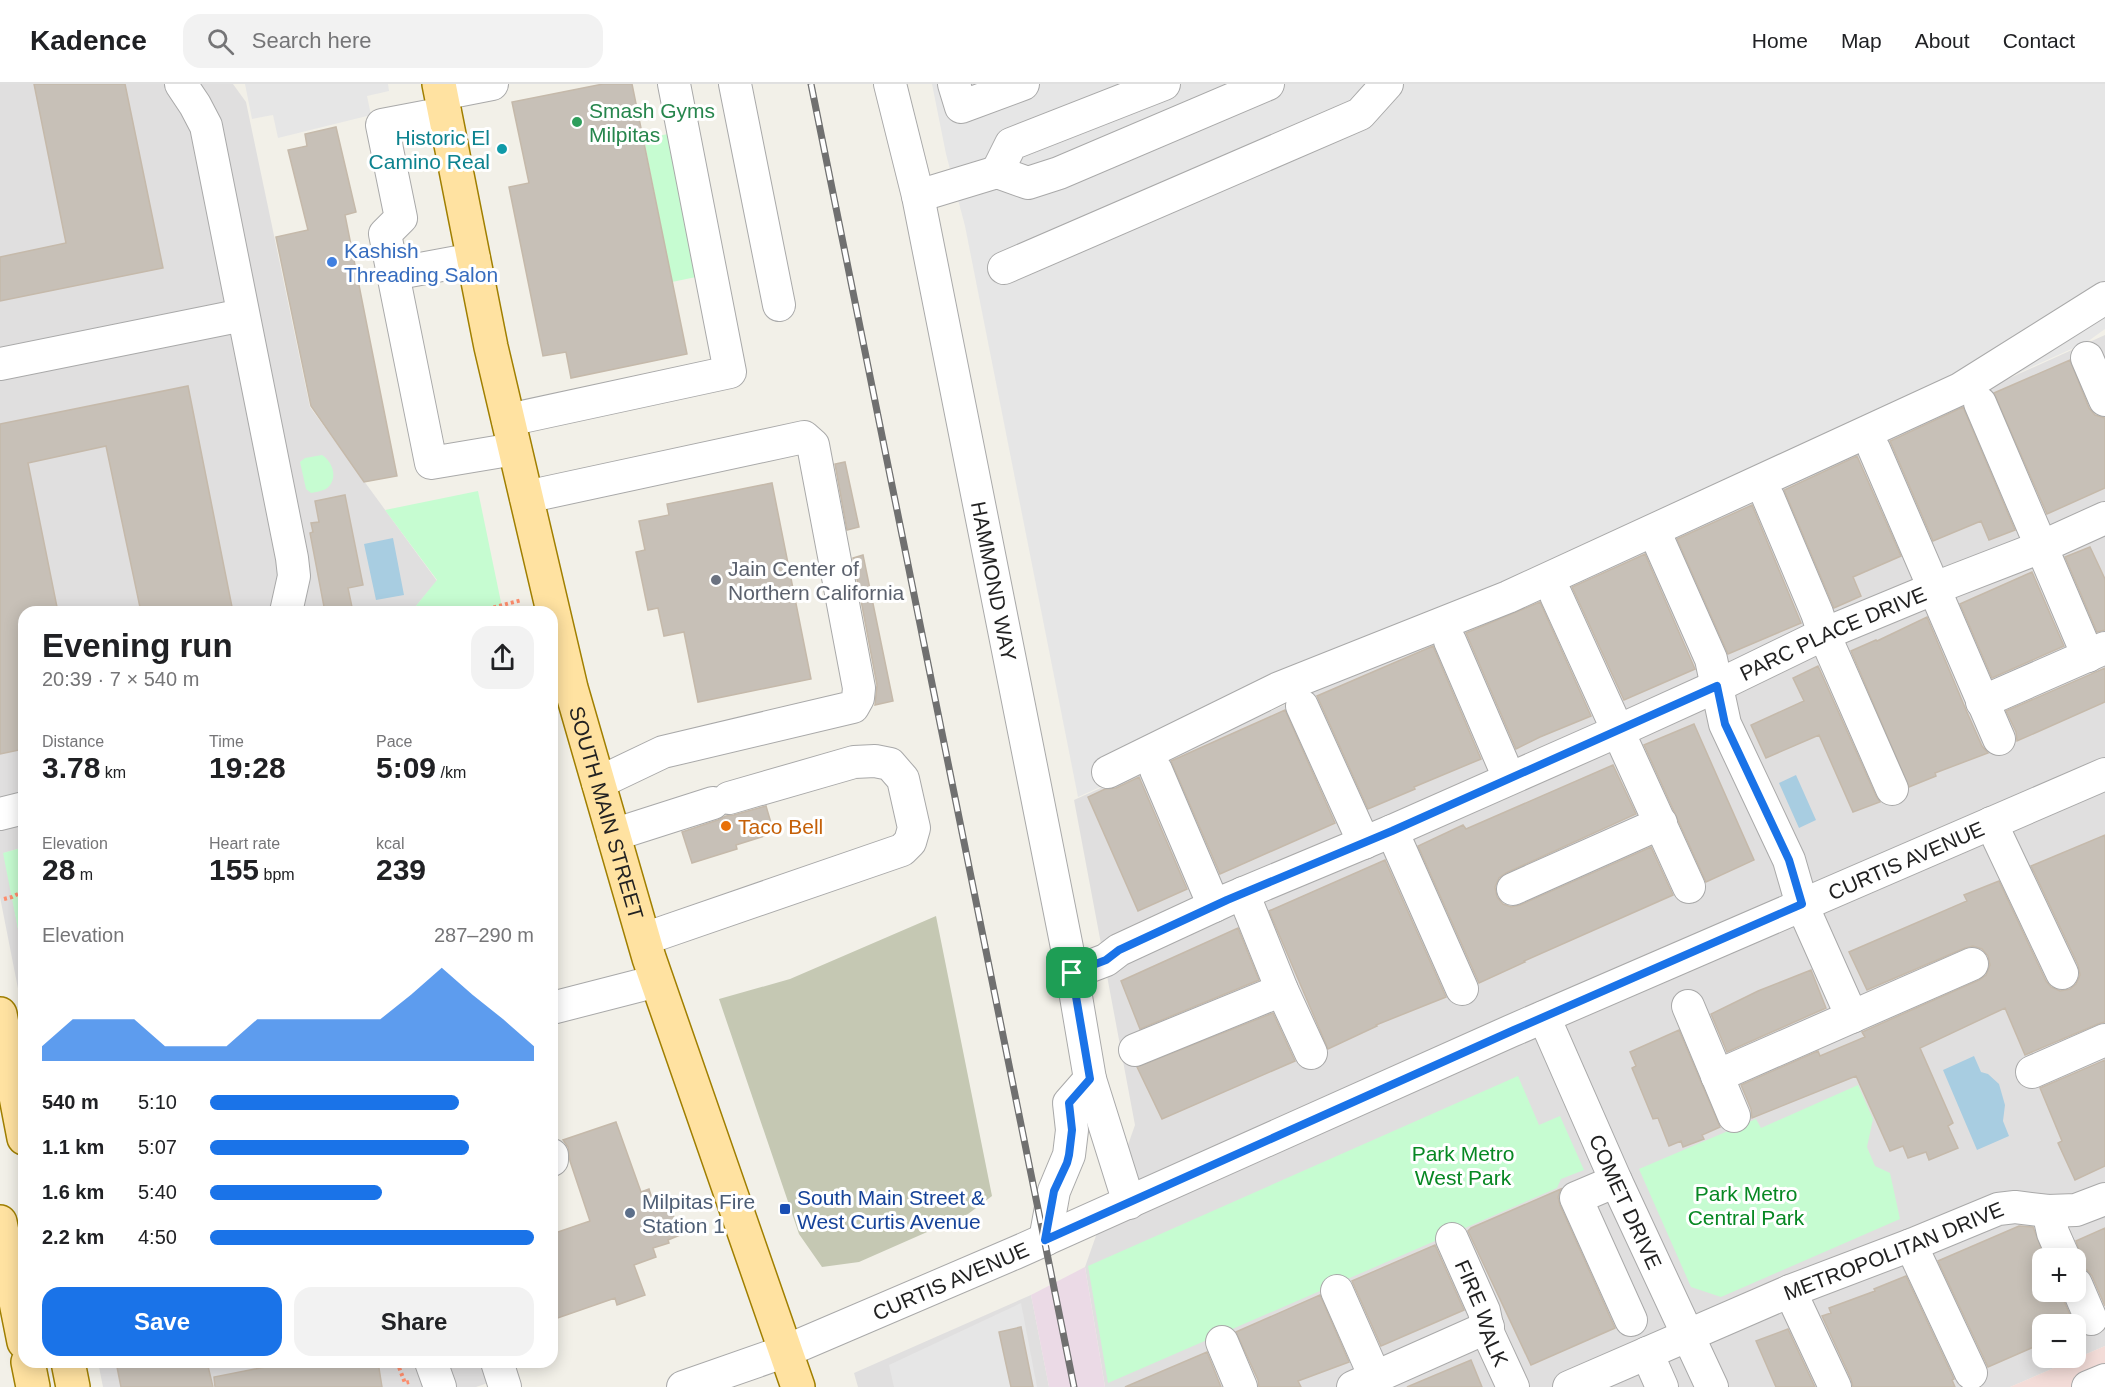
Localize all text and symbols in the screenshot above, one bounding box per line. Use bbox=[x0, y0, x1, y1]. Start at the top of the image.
search box bbox=[183, 14, 603, 68]
text: Kadence bbox=[30, 25, 147, 56]
icon: search bbox=[204, 25, 237, 58]
text: Search here bbox=[252, 28, 372, 53]
text: Home bbox=[1752, 29, 1808, 52]
text: Map bbox=[1841, 29, 1882, 52]
text: About bbox=[1915, 29, 1970, 52]
text: Contact bbox=[2003, 29, 2075, 52]
place label: Smash Gyms Milpitas bbox=[589, 99, 715, 146]
marker: Smash Gyms Milpitas bbox=[570, 115, 584, 129]
place label: Historic El Camino Real bbox=[369, 126, 490, 173]
marker: Historic El Camino Real bbox=[495, 142, 509, 156]
place label: Kashish Threading Salon bbox=[344, 239, 498, 286]
marker: Kashish Threading Salon bbox=[325, 255, 339, 269]
street label: HAMMOND WAY bbox=[967, 499, 1021, 663]
place label: Jain Center of Northern California bbox=[728, 557, 905, 604]
marker: Jain Center of Northern California bbox=[709, 573, 723, 587]
street label: PARC PLACE DRIVE bbox=[1736, 582, 1929, 685]
button: share bbox=[471, 626, 534, 689]
text: Evening run bbox=[42, 627, 233, 664]
text: 20:39 · 7 × 540 m bbox=[42, 668, 199, 690]
street label: SOUTH MAIN STREET bbox=[565, 703, 649, 922]
text: Distance bbox=[42, 733, 104, 750]
text: Time bbox=[209, 733, 244, 750]
text: Pace bbox=[376, 733, 412, 750]
text: 3.78 bbox=[42, 751, 100, 784]
text: 19:28 bbox=[209, 751, 286, 784]
text: 5:09 bbox=[376, 751, 436, 784]
text: km bbox=[100, 764, 126, 781]
text: /km bbox=[436, 764, 466, 781]
place label: Taco Bell bbox=[738, 815, 823, 838]
street label: CURTIS AVENUE bbox=[1825, 816, 1987, 904]
marker: Taco Bell bbox=[719, 819, 733, 833]
text: Elevation bbox=[42, 835, 108, 852]
text: Heart rate bbox=[209, 835, 280, 852]
text: kcal bbox=[376, 835, 404, 852]
text: 28 bbox=[42, 853, 75, 886]
text: 155 bbox=[209, 853, 259, 886]
text: 239 bbox=[376, 853, 426, 886]
text: m bbox=[75, 866, 93, 883]
text: bpm bbox=[259, 866, 295, 883]
text: Elevation bbox=[42, 924, 124, 946]
text: 287–290 m bbox=[434, 924, 534, 946]
pin bbox=[1046, 947, 1097, 998]
icon: arrive bbox=[1055, 956, 1088, 989]
text: 540 m bbox=[42, 1091, 99, 1113]
text: 5:10 bbox=[138, 1091, 177, 1113]
street label: COMET DRIVE bbox=[1585, 1131, 1667, 1273]
text: 1.1 km bbox=[42, 1136, 104, 1158]
text: 5:07 bbox=[138, 1136, 177, 1158]
park label: Park Metro West Park bbox=[1412, 1142, 1514, 1189]
text: 1.6 km bbox=[42, 1181, 104, 1203]
text: 5:40 bbox=[138, 1181, 177, 1203]
park label: Park Metro Central Park bbox=[1688, 1182, 1805, 1229]
place label: South Main Street & West Curtis Avenue bbox=[797, 1186, 985, 1233]
place label: Milpitas Fire Station 1 bbox=[642, 1190, 755, 1237]
street label: METROPOLITAN DRIVE bbox=[1780, 1197, 2007, 1304]
marker: South Main Street & West Curtis Avenue bbox=[778, 1202, 792, 1216]
marker: Milpitas Fire Station 1 bbox=[623, 1206, 637, 1220]
text: 2.2 km bbox=[42, 1226, 104, 1248]
text: 4:50 bbox=[138, 1226, 177, 1248]
street label: CURTIS AVENUE bbox=[869, 1237, 1032, 1324]
map controls bbox=[2032, 1248, 2086, 1368]
button: + bbox=[2032, 1248, 2086, 1302]
street label: FIRE WALK bbox=[1451, 1256, 1513, 1370]
button: Save bbox=[42, 1287, 282, 1356]
button: Share bbox=[294, 1287, 534, 1356]
button: − bbox=[2032, 1314, 2086, 1368]

